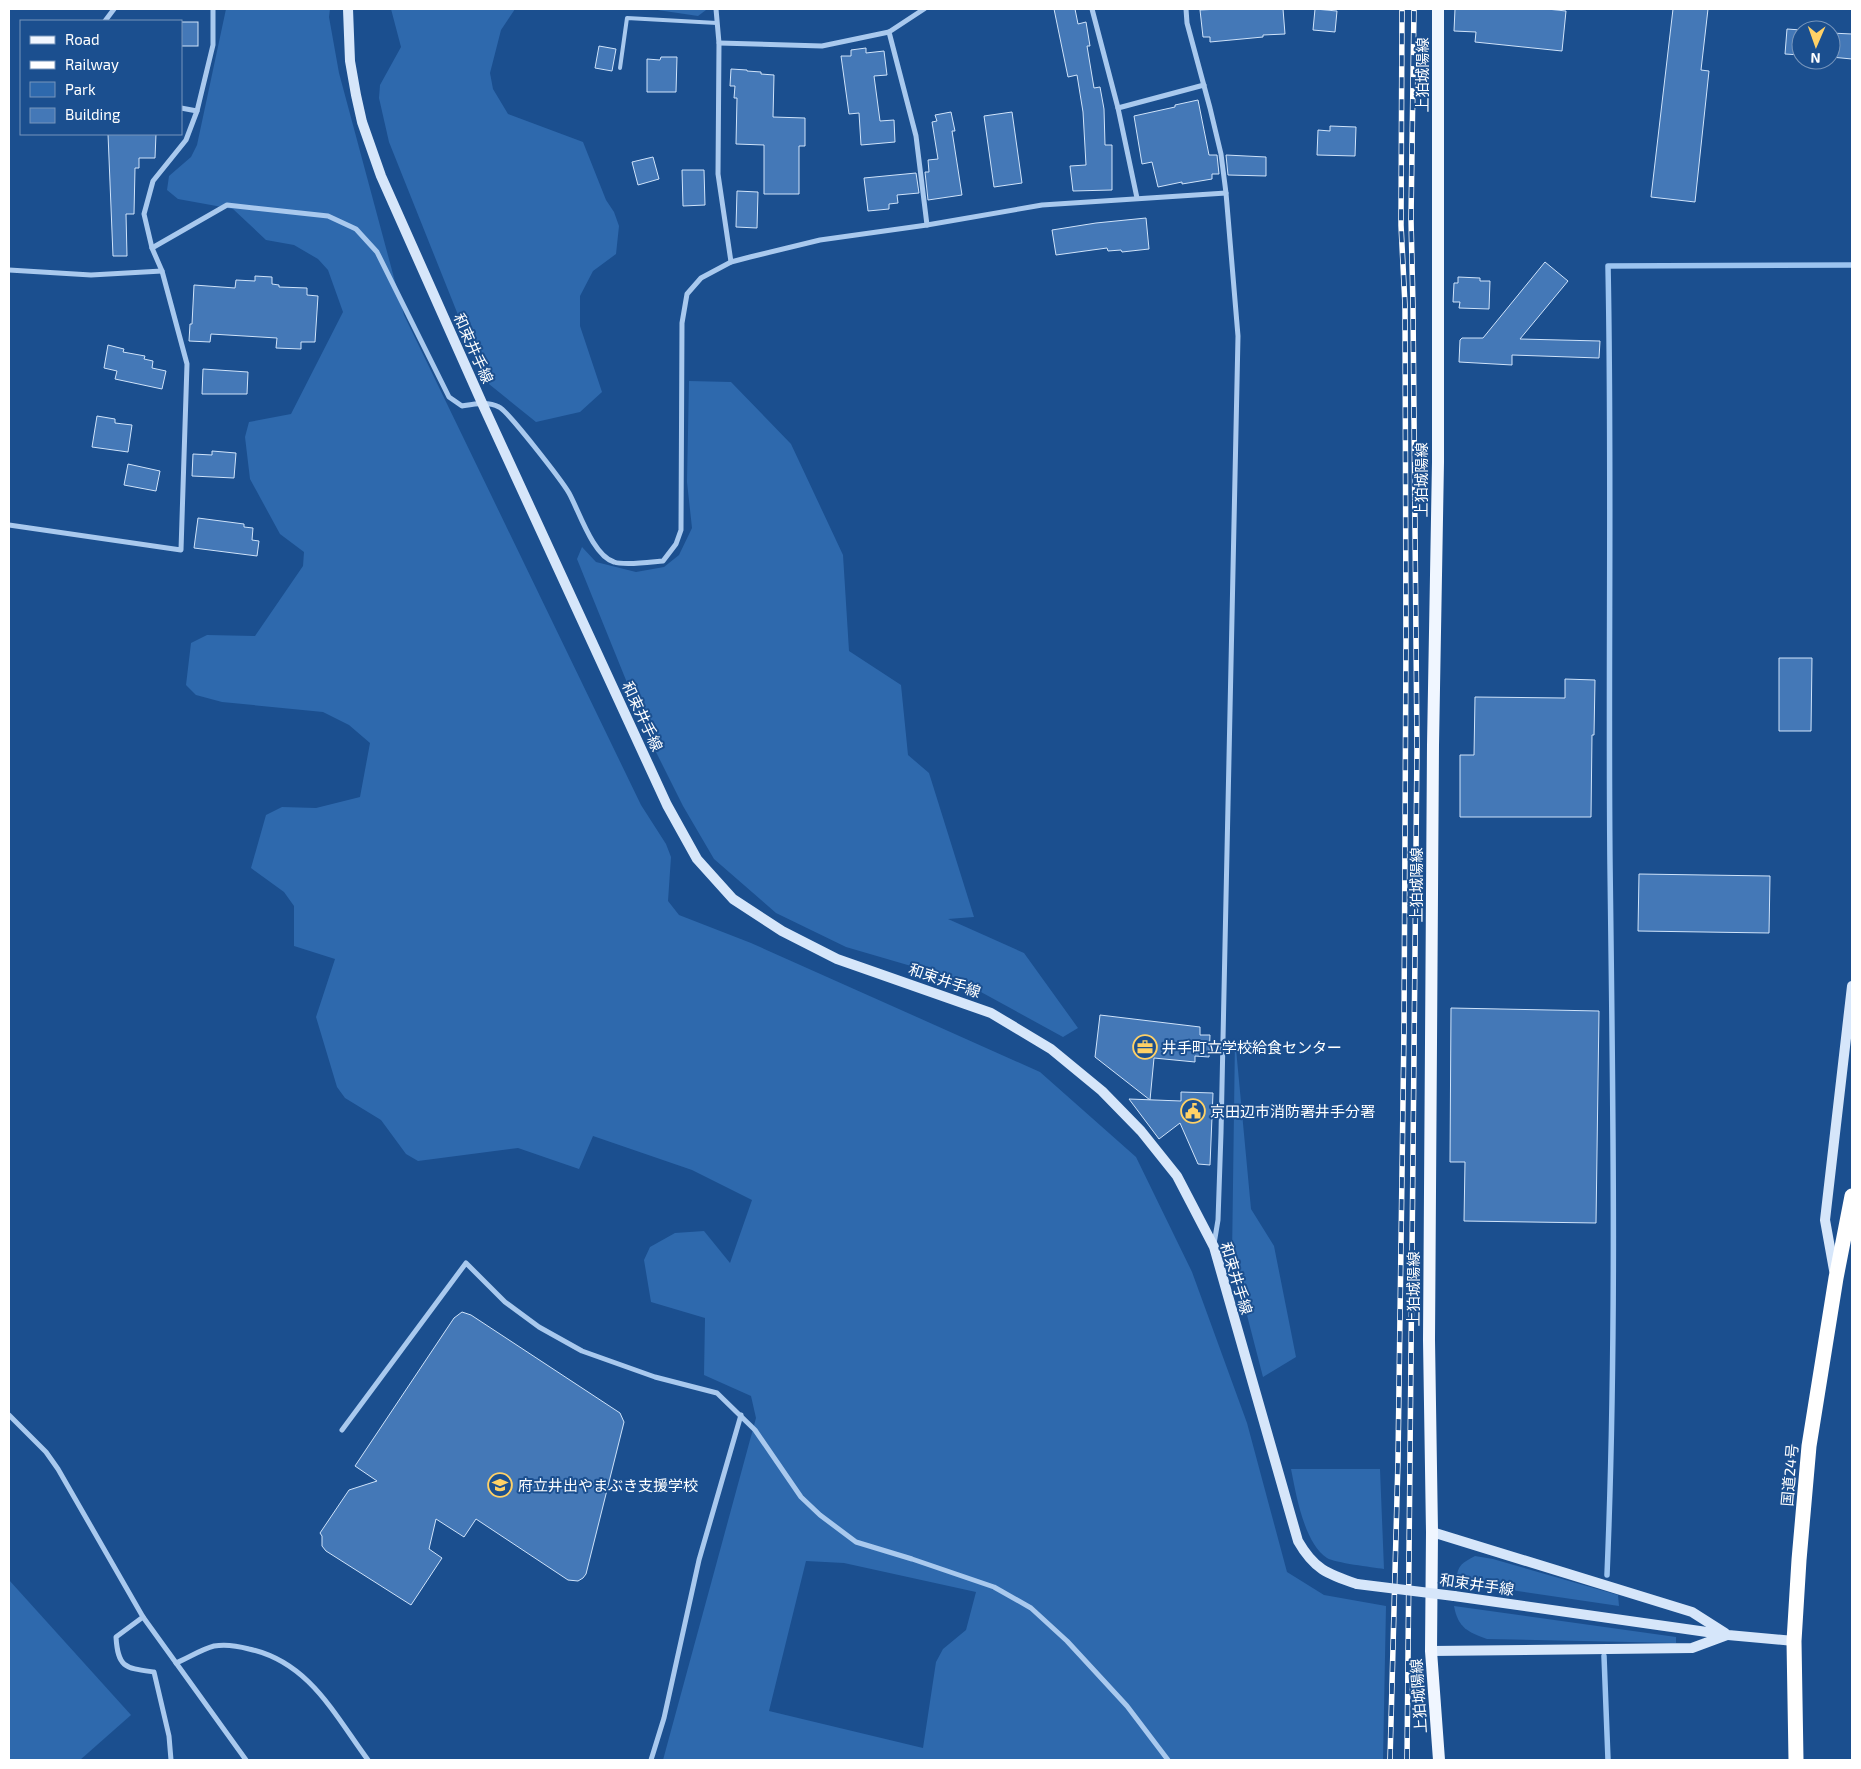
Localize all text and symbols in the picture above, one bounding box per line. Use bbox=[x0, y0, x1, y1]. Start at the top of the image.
legend bbox=[20, 20, 182, 135]
north arrow bbox=[1791, 20, 1841, 70]
text: Road bbox=[65, 30, 100, 48]
street label: 上狛城陽線 bbox=[1413, 37, 1431, 113]
text: N bbox=[1810, 50, 1821, 67]
text: Railway bbox=[65, 55, 119, 73]
text: Park bbox=[65, 80, 96, 98]
text: Building bbox=[65, 105, 121, 123]
street label: 和束井手線 bbox=[451, 310, 497, 386]
street label: 上狛城陽線 bbox=[1412, 442, 1430, 518]
street label: 和束井手線 bbox=[619, 678, 667, 754]
street label: 上狛城陽線 bbox=[1407, 847, 1425, 923]
street label: 和束井手線 bbox=[907, 959, 983, 1001]
office icon: 井手町立学校給食センター bbox=[1132, 1034, 1158, 1060]
place label: 井手町立学校給食センター bbox=[1162, 1038, 1342, 1056]
public building icon: 京田辺市消防署井手分署 bbox=[1180, 1098, 1206, 1124]
place label: 京田辺市消防署井手分署 bbox=[1210, 1102, 1375, 1120]
street label: 和束井手線 bbox=[1217, 1239, 1257, 1317]
street label: 上狛城陽線 bbox=[1404, 1251, 1422, 1327]
street label: 国道24号 bbox=[1777, 1443, 1801, 1507]
school or university icon: 府立井出やまぶき支援学校 bbox=[487, 1472, 513, 1498]
place label: 府立井出やまぶき支援学校 bbox=[518, 1476, 698, 1494]
street label: 和束井手線 bbox=[1439, 1570, 1515, 1598]
street label: 上狛城陽線 bbox=[1406, 1658, 1430, 1734]

